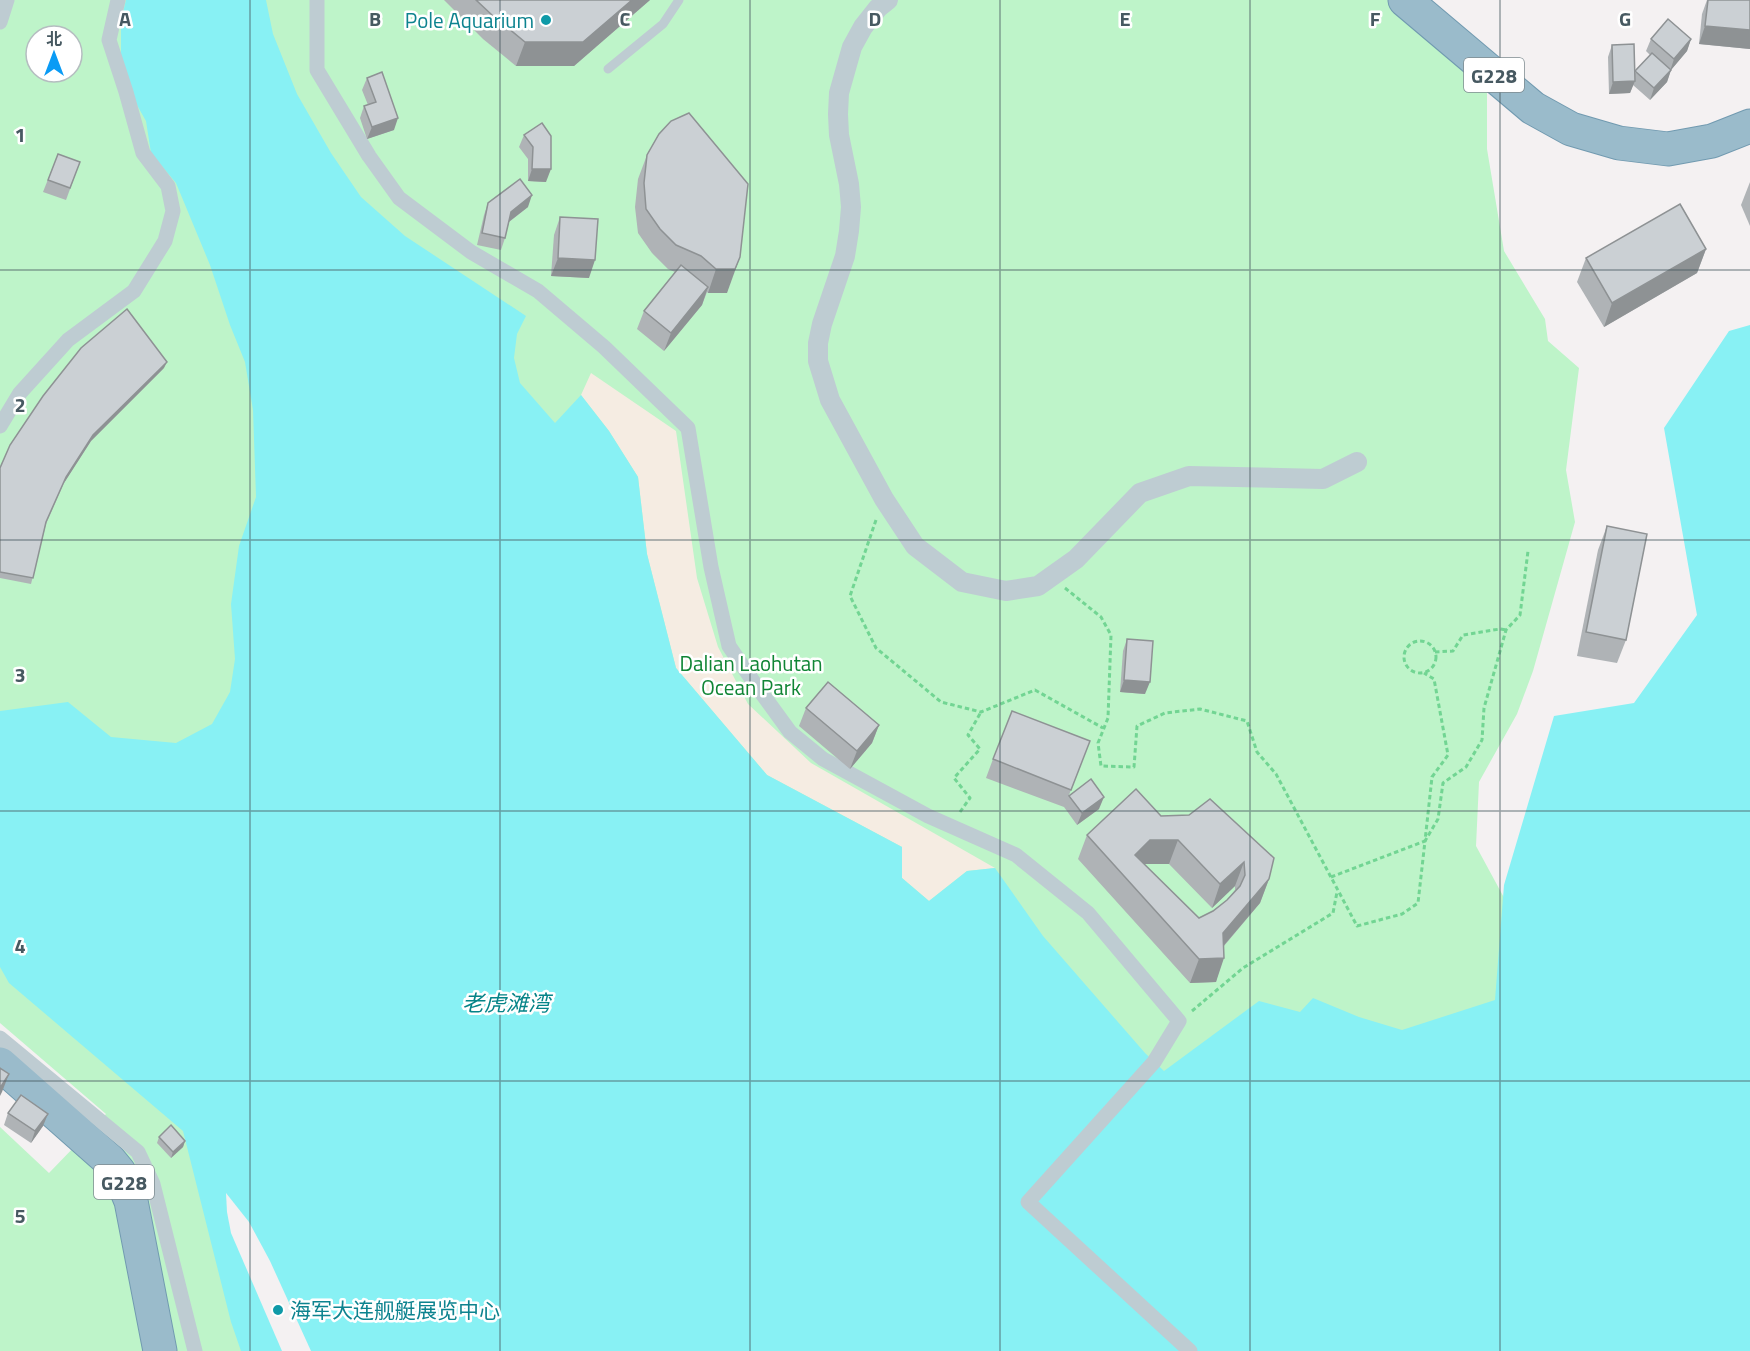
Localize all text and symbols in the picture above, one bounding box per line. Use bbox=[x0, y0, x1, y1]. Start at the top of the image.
text: A bbox=[119, 3, 131, 34]
text: B bbox=[369, 3, 381, 34]
text: C bbox=[620, 3, 631, 34]
text: D bbox=[869, 3, 881, 34]
text: E bbox=[1119, 3, 1131, 34]
text: F bbox=[1370, 3, 1381, 34]
text: G bbox=[1619, 3, 1631, 34]
place label: Pole Aquarium bbox=[405, 4, 534, 36]
marker: Pole Aquarium bbox=[539, 13, 553, 27]
north arrow bbox=[24, 24, 84, 84]
text: 北 bbox=[46, 27, 62, 51]
road number: G228 bbox=[1464, 58, 1524, 92]
text: 1 bbox=[14, 119, 26, 150]
text: 2 bbox=[14, 389, 26, 420]
park label: Dalian Laohutan Ocean Park bbox=[679, 647, 823, 703]
text: 3 bbox=[14, 659, 26, 690]
text: 4 bbox=[14, 930, 26, 961]
water label: 老虎滩湾 bbox=[462, 986, 554, 1020]
road number: G228 bbox=[94, 1165, 154, 1199]
text: 5 bbox=[14, 1200, 26, 1231]
place label: 海军大连舰艇展览中心 bbox=[290, 1294, 500, 1326]
marker: 海军大连舰艇展览中心 bbox=[271, 1303, 285, 1317]

